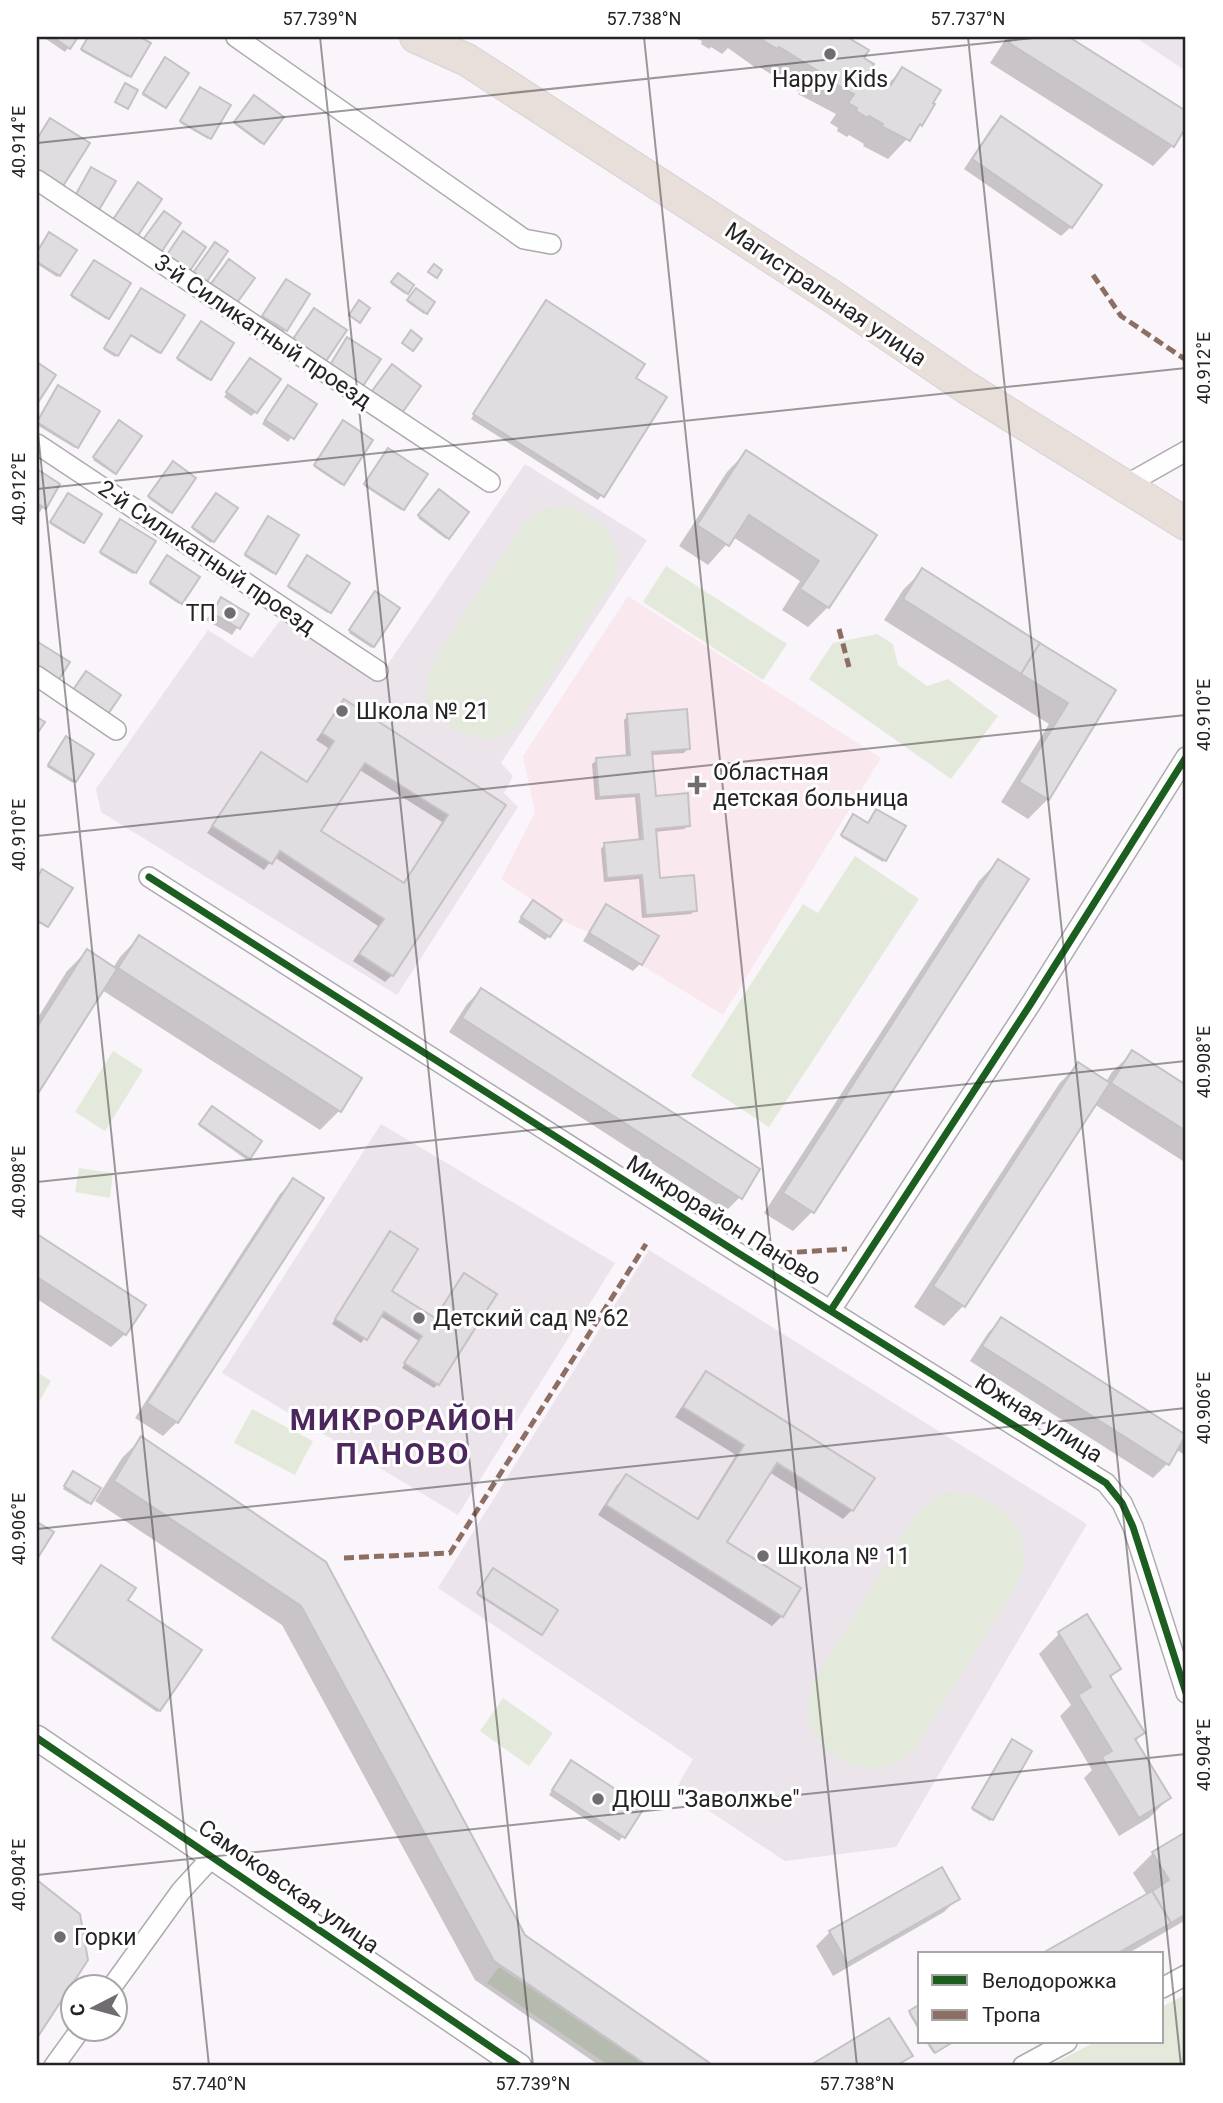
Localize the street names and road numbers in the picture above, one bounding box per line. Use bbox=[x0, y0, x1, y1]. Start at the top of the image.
street label: Магистральная улица bbox=[720, 217, 932, 372]
street label: 3-й Силикатный проезд bbox=[149, 249, 377, 414]
street label: 2-й Силикатный проезд bbox=[93, 475, 321, 640]
street label: Микрорайон Паново bbox=[622, 1150, 826, 1291]
street label: Южная улица bbox=[970, 1368, 1108, 1468]
street label: Самоковская улица bbox=[193, 1814, 384, 1959]

